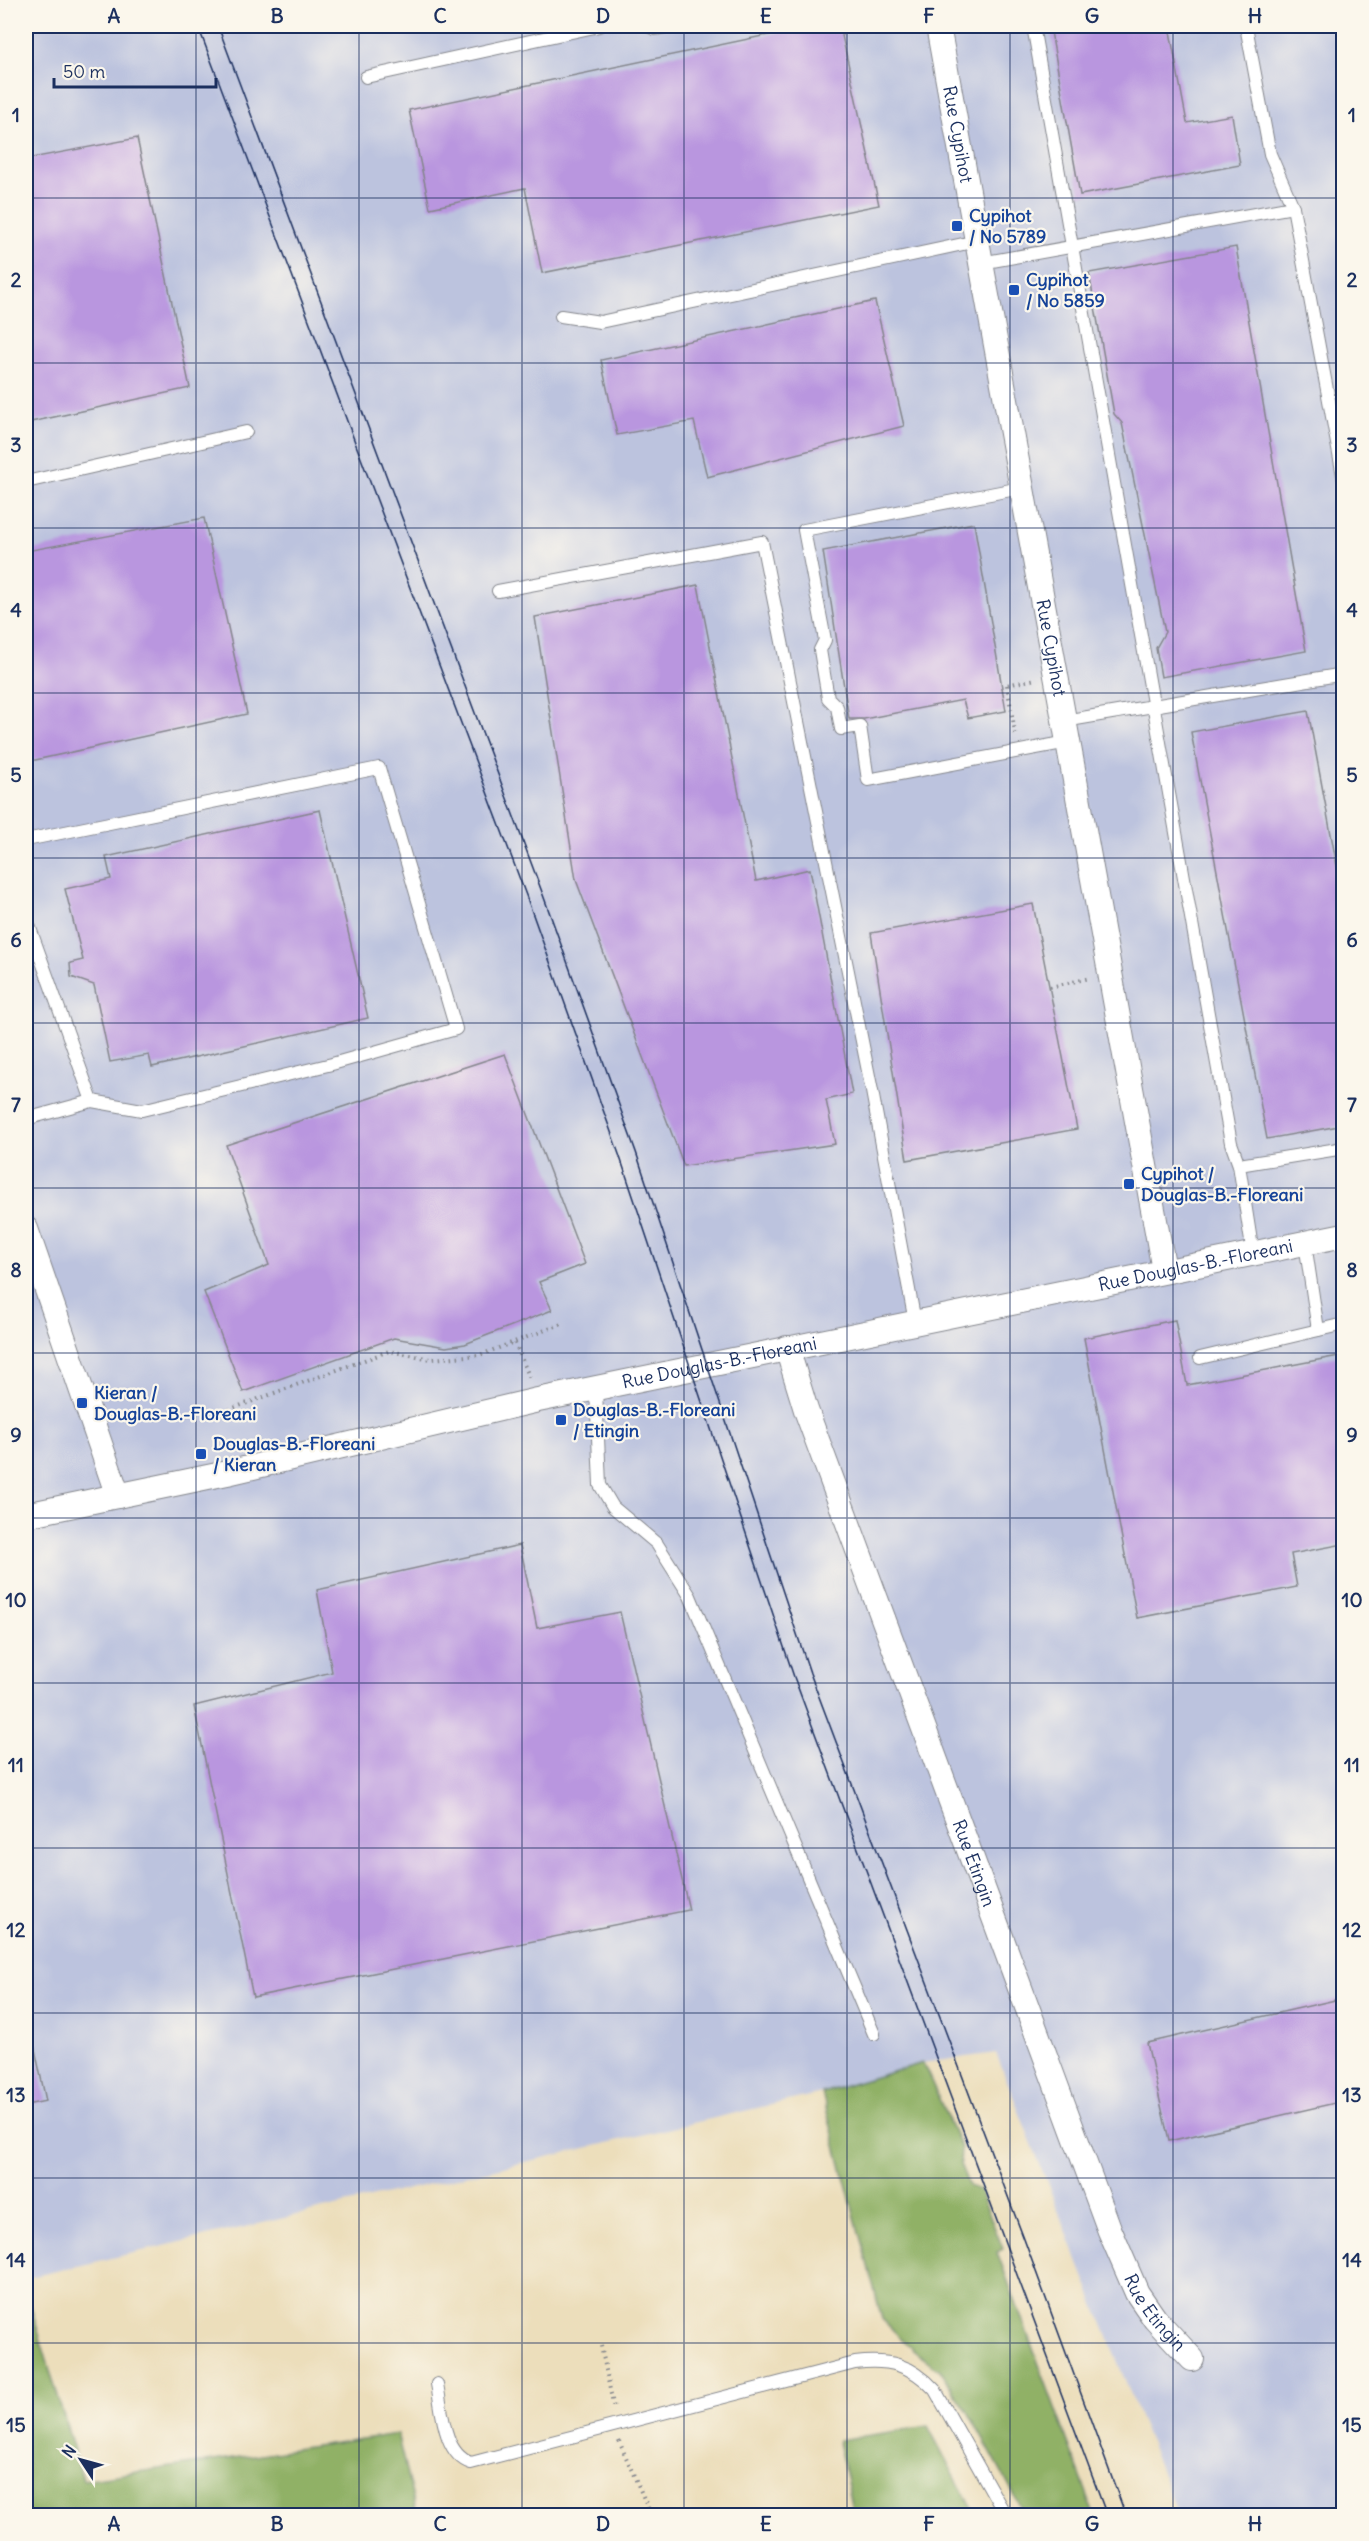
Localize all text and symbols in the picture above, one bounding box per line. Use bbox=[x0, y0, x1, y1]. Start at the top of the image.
text: A bbox=[108, 3, 121, 28]
text: B bbox=[270, 3, 284, 28]
text: C bbox=[433, 3, 447, 28]
text: D bbox=[596, 3, 610, 28]
text: E bbox=[760, 3, 772, 28]
text: F bbox=[923, 3, 935, 28]
text: G bbox=[1085, 3, 1099, 28]
text: H bbox=[1248, 3, 1262, 28]
scale bar bbox=[54, 51, 216, 89]
text: 50 m bbox=[63, 60, 105, 83]
street label: Rue Cypihot bbox=[938, 84, 978, 185]
text: 1 bbox=[12, 102, 20, 127]
text: 1 bbox=[1348, 102, 1356, 127]
place label: Cypihot / No 5789 bbox=[969, 204, 1046, 248]
marker: Cypihot / No 5789 bbox=[950, 219, 964, 233]
text: 2 bbox=[11, 267, 22, 292]
text: 2 bbox=[1347, 267, 1358, 292]
place label: Cypihot / No 5859 bbox=[1026, 268, 1105, 312]
marker: Cypihot / No 5859 bbox=[1007, 283, 1021, 297]
text: 3 bbox=[10, 432, 22, 457]
text: 3 bbox=[1346, 432, 1358, 457]
text: 4 bbox=[10, 597, 22, 622]
street label: Rue Cypihot bbox=[1031, 597, 1072, 698]
text: 4 bbox=[1346, 597, 1358, 622]
text: 5 bbox=[10, 762, 22, 787]
text: 5 bbox=[1346, 762, 1358, 787]
text: 6 bbox=[10, 927, 22, 952]
text: 6 bbox=[1346, 927, 1358, 952]
text: 7 bbox=[11, 1092, 21, 1117]
text: 7 bbox=[1347, 1092, 1357, 1117]
place label: Cypihot / Douglas-B.-Floreani bbox=[1141, 1162, 1303, 1206]
marker: Cypihot / Douglas-B.-Floreani bbox=[1122, 1177, 1136, 1191]
street label: Rue Douglas-B.-Floreani bbox=[1096, 1234, 1295, 1296]
text: 8 bbox=[10, 1257, 22, 1282]
text: 8 bbox=[1346, 1257, 1358, 1282]
street label: Rue Douglas-B.-Floreani bbox=[620, 1331, 819, 1394]
place label: Kieran / Douglas-B.-Floreani bbox=[94, 1381, 256, 1425]
marker: Kieran / Douglas-B.-Floreani bbox=[75, 1396, 89, 1410]
place label: Douglas-B.-Floreani / Etingin bbox=[573, 1398, 735, 1442]
marker: Douglas-B.-Floreani / Etingin bbox=[554, 1413, 568, 1427]
text: 9 bbox=[10, 1422, 22, 1447]
text: 9 bbox=[1346, 1422, 1358, 1447]
place label: Douglas-B.-Floreani / Kieran bbox=[213, 1432, 375, 1476]
marker: Douglas-B.-Floreani / Kieran bbox=[194, 1447, 208, 1461]
text: 10 bbox=[5, 1587, 27, 1612]
text: 10 bbox=[1341, 1587, 1363, 1612]
text: 11 bbox=[8, 1752, 24, 1777]
text: 11 bbox=[1344, 1752, 1360, 1777]
street label: Rue Etingin bbox=[948, 1816, 1001, 1910]
text: 12 bbox=[7, 1917, 25, 1942]
text: 12 bbox=[1343, 1917, 1361, 1942]
text: 13 bbox=[6, 2082, 26, 2107]
text: 13 bbox=[1342, 2082, 1362, 2107]
text: 14 bbox=[6, 2247, 26, 2272]
text: 14 bbox=[1342, 2247, 1362, 2272]
street label: Rue Etingin bbox=[1119, 2270, 1191, 2356]
text: 15 bbox=[6, 2412, 26, 2437]
text: 15 bbox=[1342, 2412, 1362, 2437]
north arrow bbox=[51, 2430, 111, 2490]
text: N bbox=[58, 2441, 80, 2462]
text: A bbox=[108, 2511, 121, 2536]
text: B bbox=[270, 2511, 284, 2536]
text: C bbox=[433, 2511, 447, 2536]
text: D bbox=[596, 2511, 610, 2536]
text: E bbox=[760, 2511, 772, 2536]
text: F bbox=[923, 2511, 935, 2536]
text: G bbox=[1085, 2511, 1099, 2536]
text: H bbox=[1248, 2511, 1262, 2536]

